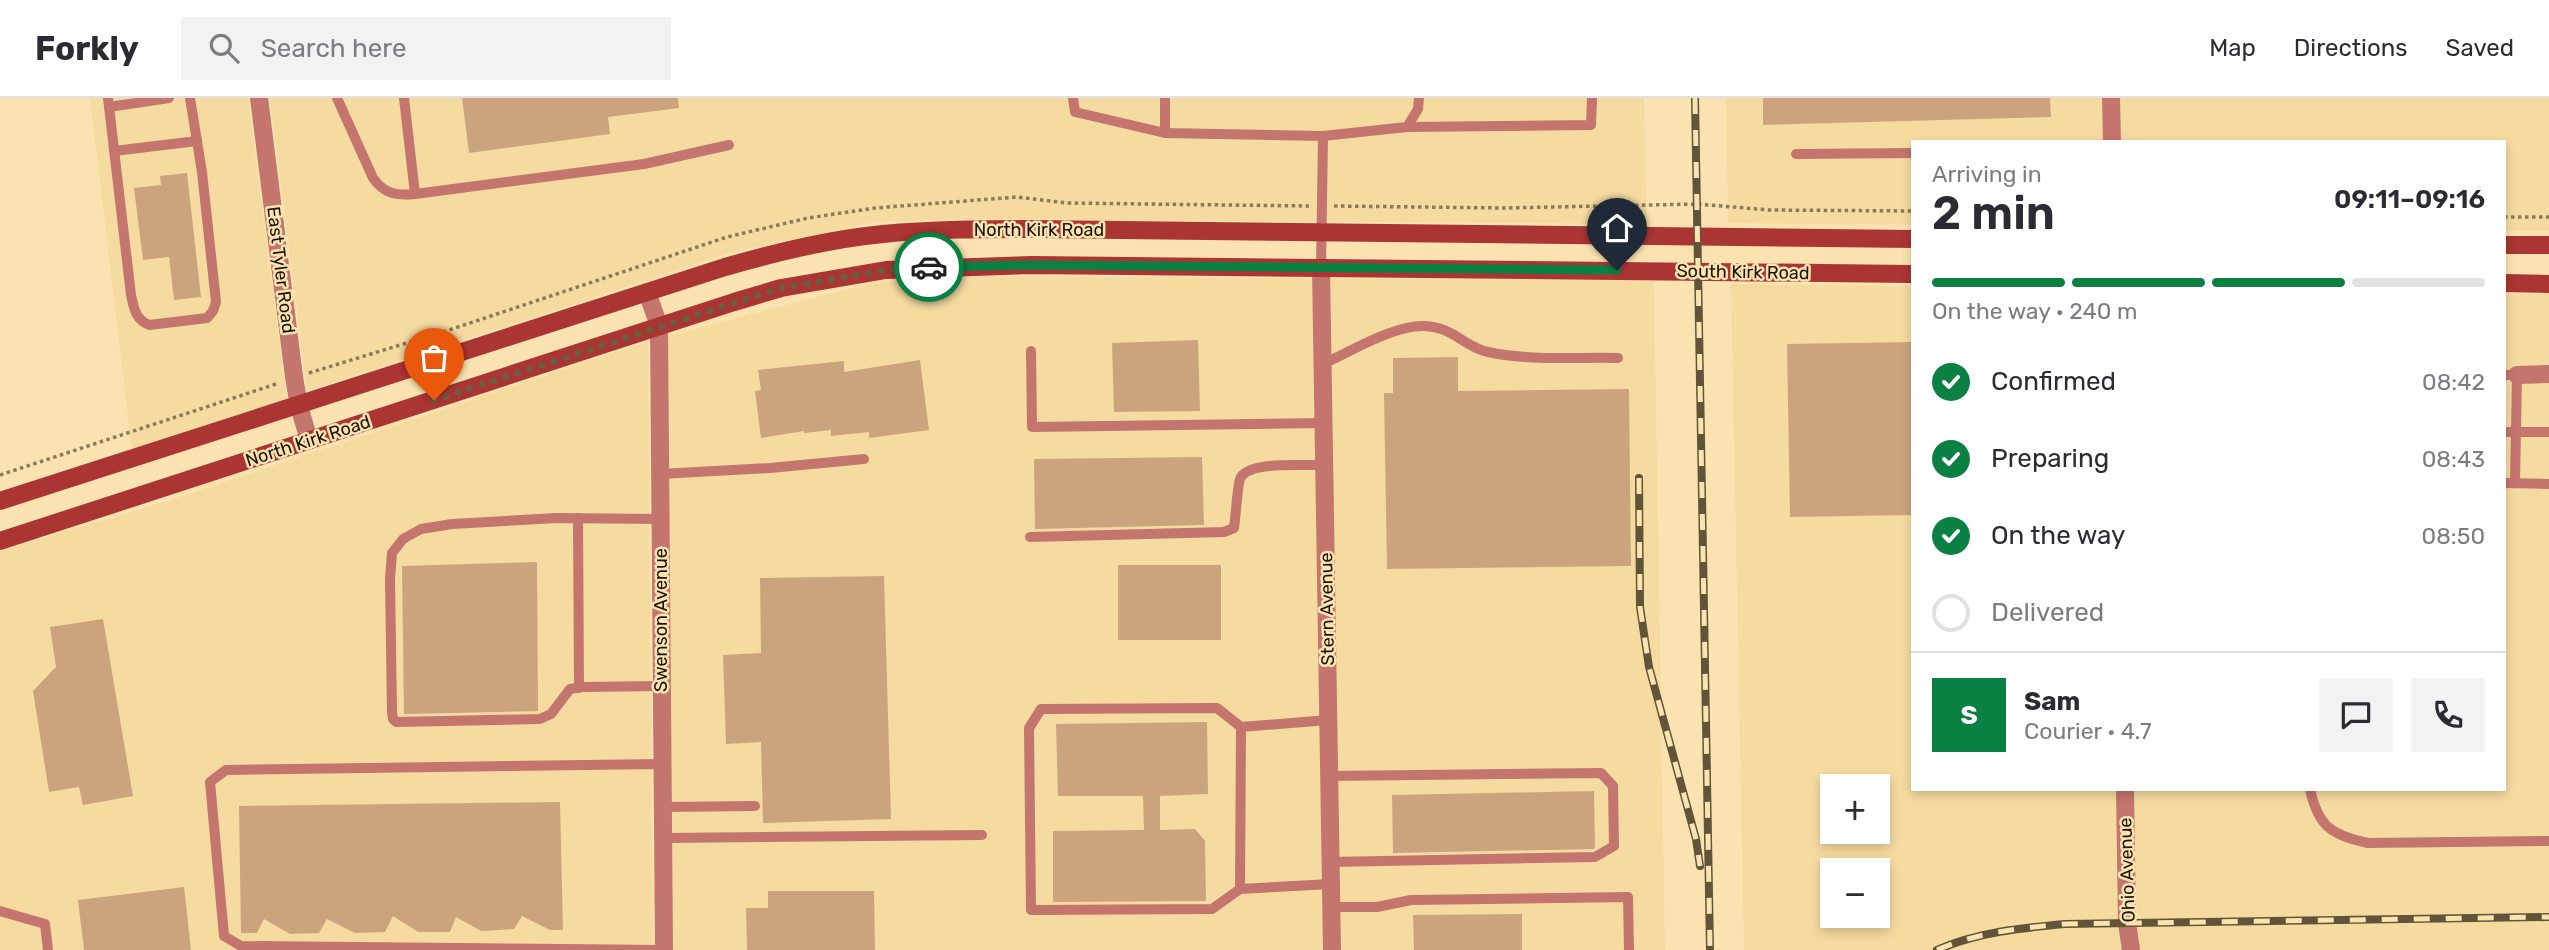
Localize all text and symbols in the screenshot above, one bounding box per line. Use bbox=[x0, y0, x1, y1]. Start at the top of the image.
search box bbox=[181, 17, 671, 80]
text: Forkly bbox=[35, 29, 139, 68]
icon: search bbox=[205, 29, 243, 67]
text: Search here bbox=[261, 33, 407, 64]
text: Map bbox=[2209, 34, 2256, 62]
text: Directions bbox=[2294, 34, 2407, 62]
text: Saved bbox=[2445, 34, 2514, 62]
text: Arriving in bbox=[1932, 160, 2042, 188]
text: 09:11–09:16 bbox=[2334, 184, 2485, 215]
text: 2 min bbox=[1932, 186, 2055, 241]
pin bbox=[1587, 198, 1647, 270]
street label: East Tyler Road bbox=[262, 205, 300, 335]
icon: home bbox=[1598, 209, 1636, 247]
street label: North Kirk Road bbox=[974, 219, 1104, 241]
courier bbox=[894, 232, 964, 302]
icon: car bbox=[910, 248, 948, 286]
street label: South Kirk Road bbox=[1676, 260, 1810, 284]
text: On the way · 240 m bbox=[1932, 297, 2137, 325]
pin bbox=[404, 328, 464, 400]
icon: bag bbox=[415, 339, 453, 377]
icon: check bbox=[1932, 363, 1970, 401]
text: Confirmed bbox=[1991, 366, 2116, 397]
text: 08:42 bbox=[2422, 368, 2485, 396]
street label: North Kirk Road bbox=[243, 410, 373, 472]
icon: check bbox=[1932, 440, 1970, 478]
text: Preparing bbox=[1991, 443, 2109, 474]
text: 08:43 bbox=[2422, 445, 2485, 473]
icon: check bbox=[1932, 517, 1970, 555]
text: On the way bbox=[1991, 520, 2125, 551]
text: 08:50 bbox=[2422, 522, 2485, 550]
street label: Swenson Avenue bbox=[650, 548, 672, 692]
street label: Stern Avenue bbox=[1315, 552, 1339, 666]
text: Delivered bbox=[1991, 597, 2104, 628]
button: chat bbox=[2319, 678, 2393, 752]
button: phone bbox=[2411, 678, 2485, 752]
text: Sam bbox=[2024, 686, 2080, 717]
text: S bbox=[1960, 700, 1978, 731]
text: Courier · 4.7 bbox=[2024, 717, 2151, 745]
map controls bbox=[1820, 774, 1890, 928]
button: + bbox=[1820, 774, 1890, 844]
street label: Ohio Avenue bbox=[2114, 817, 2140, 923]
button: − bbox=[1820, 858, 1890, 928]

